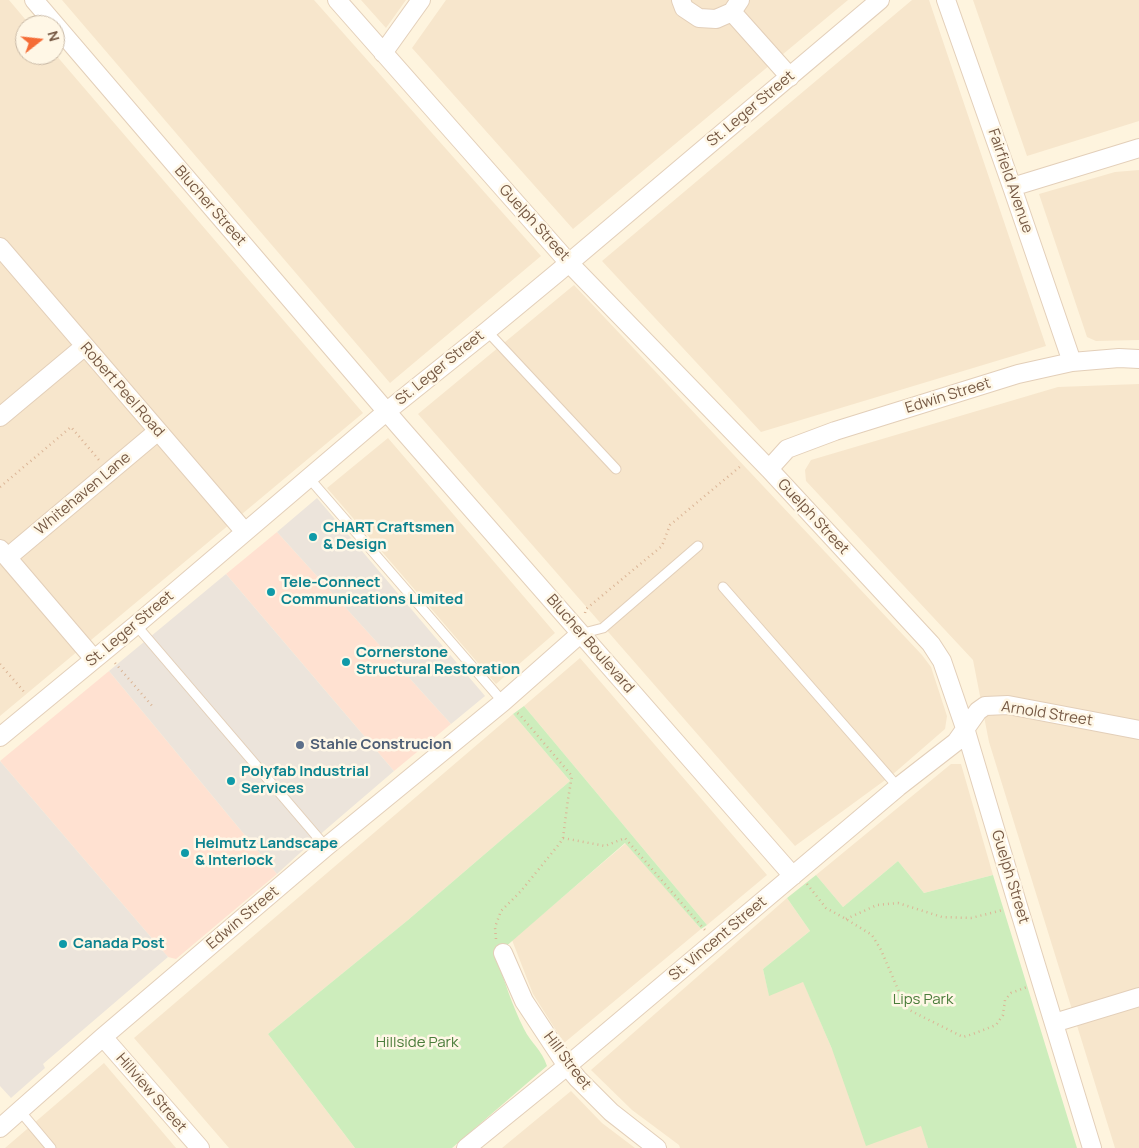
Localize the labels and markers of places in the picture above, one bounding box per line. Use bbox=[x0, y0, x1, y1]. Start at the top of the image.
place label: CHART Craftsmen & Design bbox=[323, 519, 454, 554]
marker: CHART Craftsmen & Design bbox=[307, 531, 319, 543]
place label: Tele-Connect Communications Limited bbox=[281, 574, 463, 609]
marker: Tele-Connect Communications Limited bbox=[265, 586, 277, 598]
place label: Cornerstone Structural Restoration bbox=[356, 644, 520, 679]
marker: Cornerstone Structural Restoration bbox=[340, 656, 352, 668]
place label: Stahle Construcion bbox=[310, 736, 452, 754]
marker: Stahle Construcion bbox=[294, 739, 306, 751]
place label: Polyfab Industrial Services bbox=[241, 763, 369, 798]
marker: Polyfab Industrial Services bbox=[225, 775, 237, 787]
place label: Helmutz Landscape & Interlock bbox=[195, 835, 338, 870]
marker: Helmutz Landscape & Interlock bbox=[179, 847, 191, 859]
place label: Canada Post bbox=[73, 935, 165, 953]
marker: Canada Post bbox=[57, 938, 69, 950]

